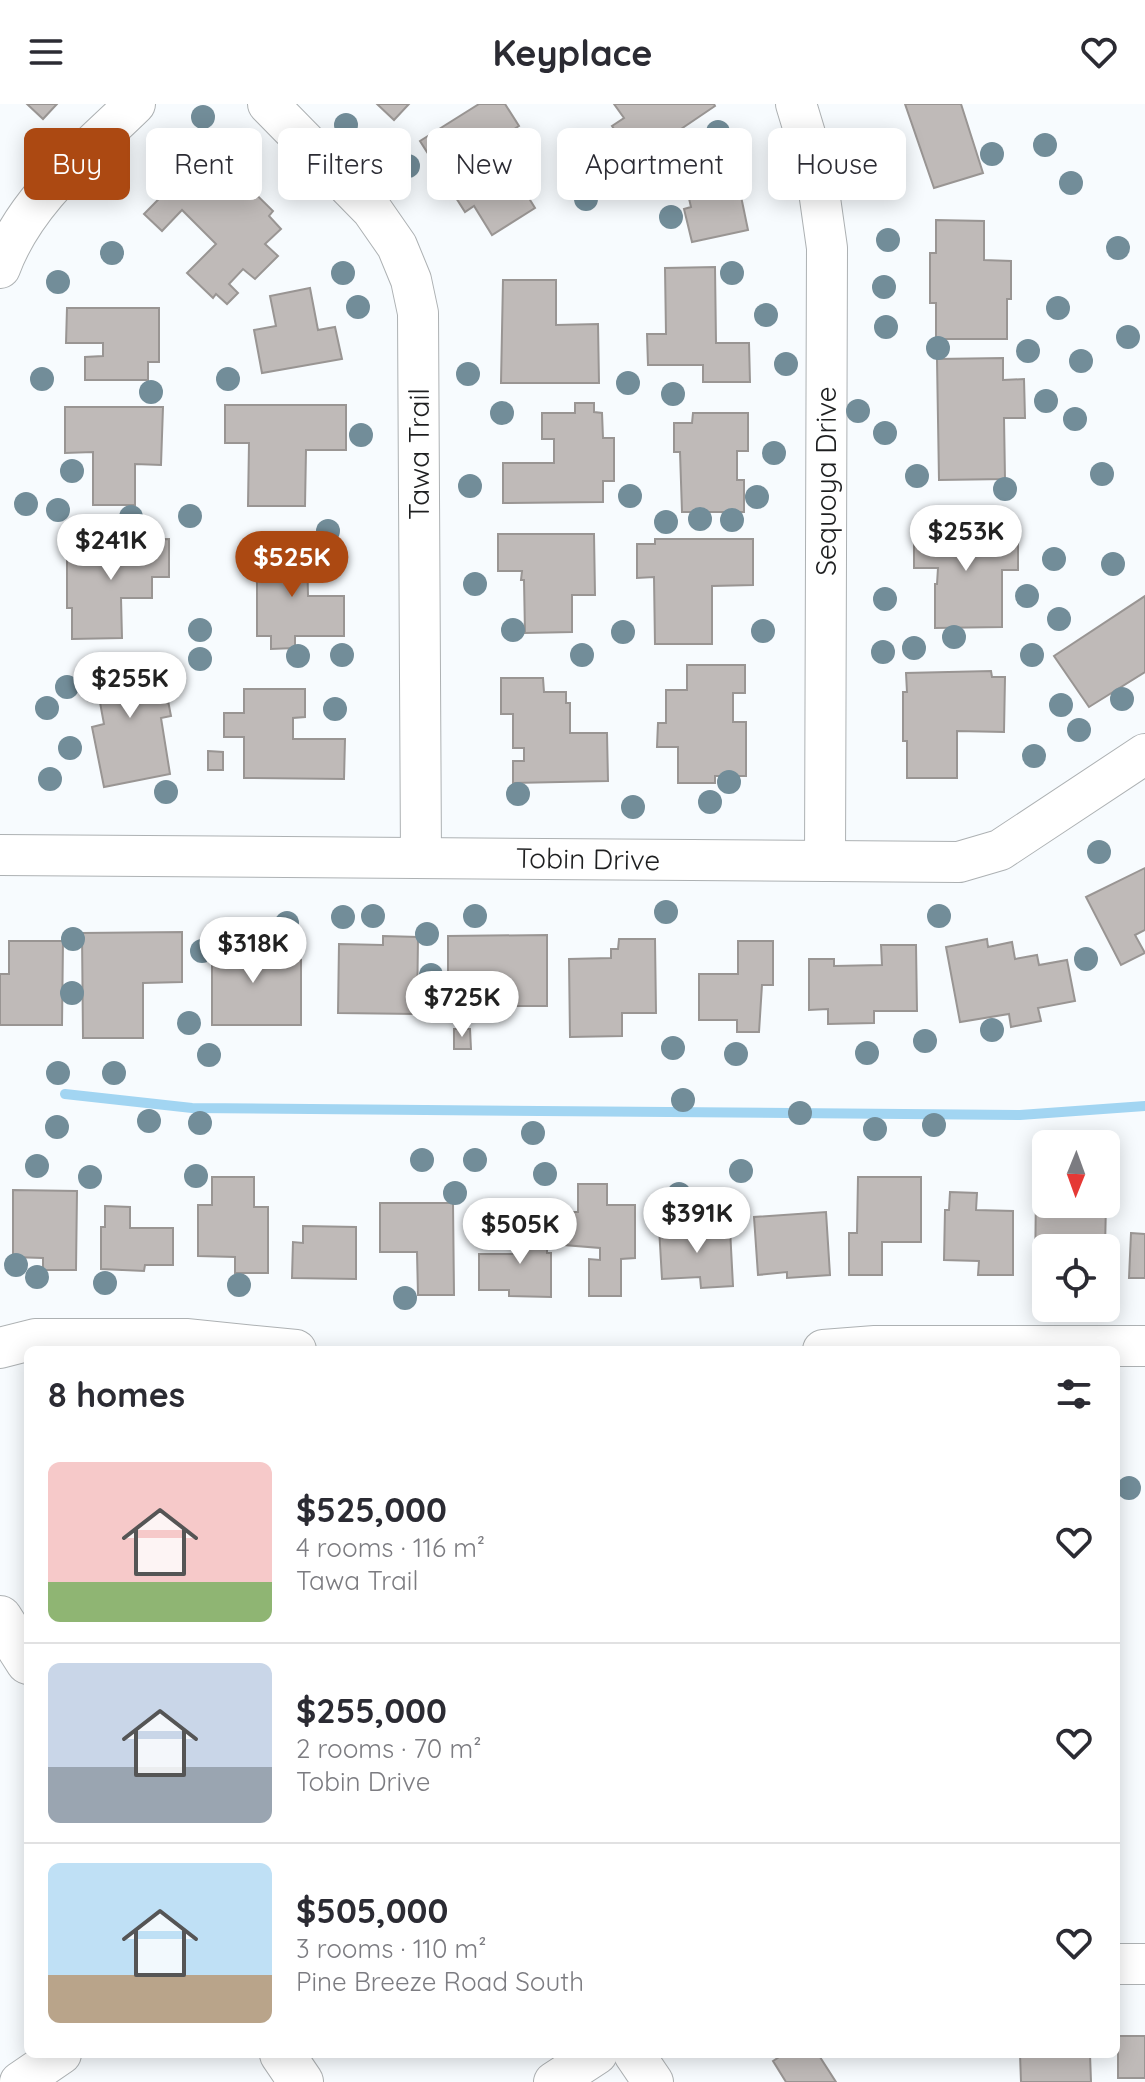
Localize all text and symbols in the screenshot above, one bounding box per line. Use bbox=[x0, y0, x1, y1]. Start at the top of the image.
icon: menu bbox=[24, 30, 68, 74]
text: Keyplace bbox=[493, 30, 652, 75]
icon: heart bbox=[1077, 30, 1121, 74]
chip: Buy bbox=[24, 128, 130, 200]
chip: Rent bbox=[146, 128, 262, 200]
chip: Filters bbox=[278, 128, 411, 200]
chip: New bbox=[427, 128, 541, 200]
chip: Apartment bbox=[557, 128, 752, 200]
chip: House bbox=[768, 128, 906, 200]
street label: Sequoya Drive bbox=[808, 386, 843, 576]
street label: Tawa Trail bbox=[401, 388, 436, 520]
pin: $253K bbox=[910, 505, 1022, 573]
pin: $241K bbox=[55, 514, 167, 582]
text: $253K bbox=[928, 514, 1004, 547]
text: $241K bbox=[75, 523, 147, 556]
pin: $525K bbox=[236, 531, 348, 599]
text: $525K bbox=[253, 540, 331, 573]
pin: $255K bbox=[74, 652, 186, 720]
text: $255K bbox=[91, 661, 169, 694]
street label: Tobin Drive bbox=[515, 840, 661, 877]
pin: $318K bbox=[197, 917, 309, 985]
text: $318K bbox=[218, 926, 288, 959]
pin: $725K bbox=[406, 971, 518, 1039]
text: $725K bbox=[424, 980, 500, 1013]
north arrow bbox=[1032, 1130, 1120, 1218]
map controls bbox=[1032, 1130, 1120, 1322]
pin: $391K bbox=[641, 1187, 753, 1255]
text: $391K bbox=[661, 1196, 733, 1229]
pin: $505K bbox=[464, 1198, 576, 1266]
text: $505K bbox=[481, 1207, 559, 1240]
button: locate bbox=[1032, 1234, 1120, 1322]
icon: filters bbox=[1052, 1372, 1096, 1416]
text: 8 homes bbox=[48, 1373, 185, 1416]
text: $525,000 bbox=[296, 1488, 447, 1531]
icon: home bbox=[112, 1494, 208, 1590]
icon: heart bbox=[1052, 1520, 1096, 1564]
text: 4 rooms · 116 m² bbox=[296, 1531, 485, 1564]
text: Tawa Trail bbox=[296, 1564, 418, 1597]
text: $255,000 bbox=[296, 1689, 447, 1732]
icon: home bbox=[112, 1695, 208, 1791]
icon: heart bbox=[1052, 1721, 1096, 1765]
text: 2 rooms · 70 m² bbox=[296, 1732, 481, 1765]
text: Tobin Drive bbox=[296, 1765, 430, 1798]
text: $505,000 bbox=[296, 1889, 448, 1932]
icon: home bbox=[112, 1895, 208, 1991]
icon: heart bbox=[1052, 1921, 1096, 1965]
text: 3 rooms · 110 m² bbox=[296, 1932, 487, 1965]
text: Pine Breeze Road South bbox=[296, 1965, 584, 1998]

